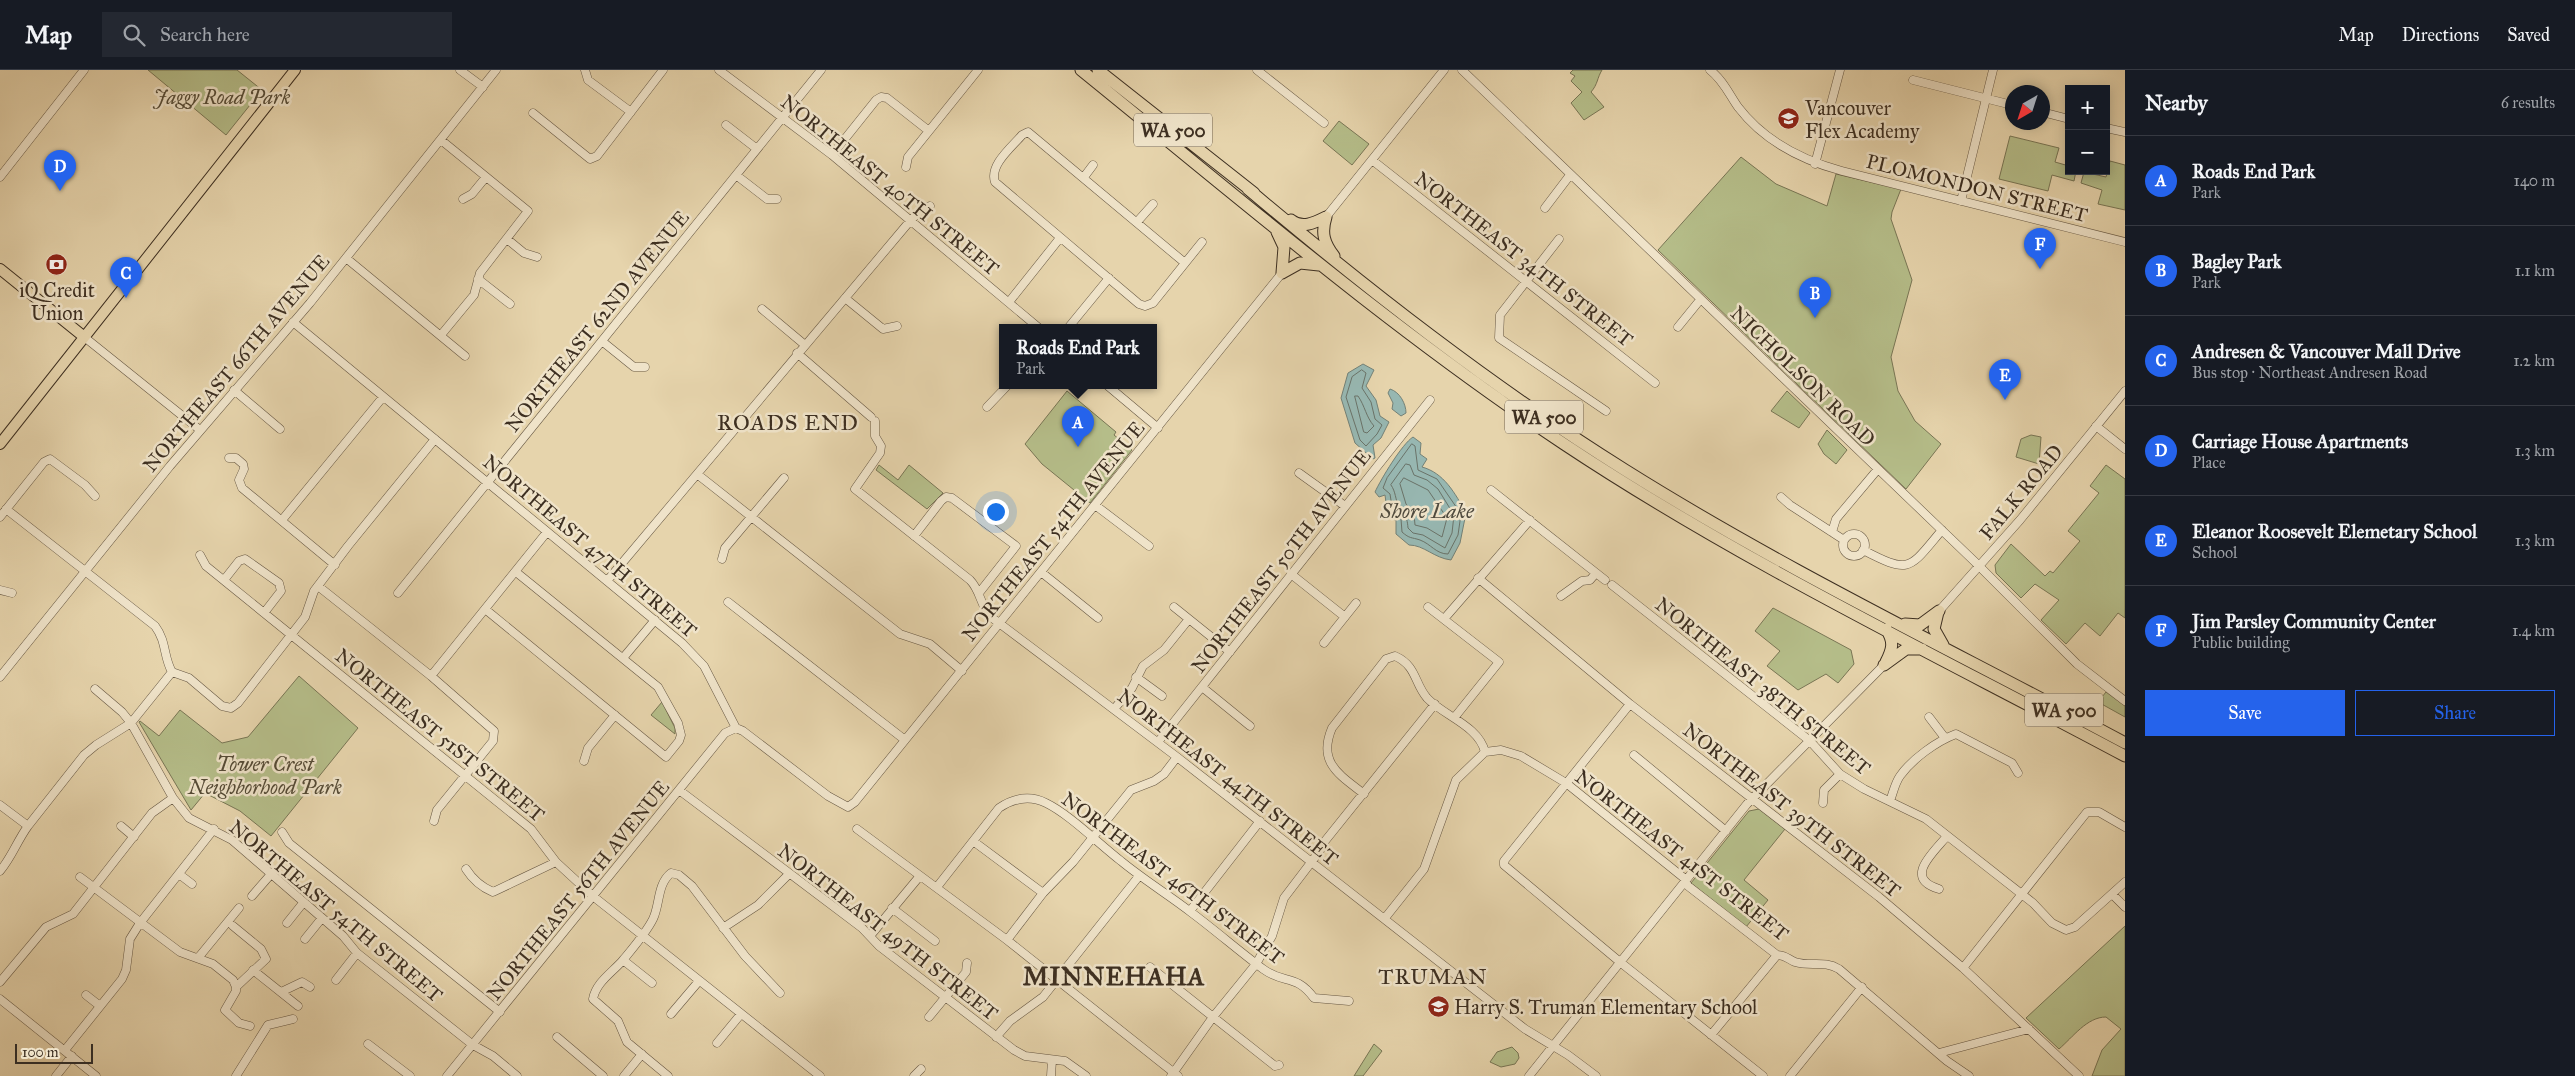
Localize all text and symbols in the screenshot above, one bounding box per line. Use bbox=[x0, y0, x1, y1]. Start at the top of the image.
search box bbox=[102, 12, 452, 57]
text: Map bbox=[25, 20, 72, 50]
icon: search bbox=[120, 21, 148, 49]
text: Search here bbox=[160, 23, 250, 46]
text: Map bbox=[2338, 24, 2374, 46]
text: Directions bbox=[2402, 24, 2479, 46]
text: Saved bbox=[2507, 24, 2550, 46]
park label: Jaggy Road Park bbox=[153, 85, 290, 109]
north arrow bbox=[2005, 85, 2050, 130]
map controls bbox=[2065, 85, 2110, 175]
button: + bbox=[2065, 85, 2110, 130]
street label: NORTHEAST 40TH STREET bbox=[776, 90, 1004, 281]
text: Nearby bbox=[2145, 90, 2208, 116]
text: 6 results bbox=[2501, 93, 2555, 112]
place label: Vancouver Flex Academy bbox=[1804, 96, 1920, 143]
school or university icon: Vancouver Flex Academy bbox=[1777, 107, 1801, 131]
road number: WA 500 bbox=[1134, 114, 1212, 146]
button: − bbox=[2065, 130, 2110, 175]
street label: PLOMONDON STREET bbox=[1864, 149, 2090, 227]
pin: D bbox=[44, 150, 76, 191]
text: Roads End Park bbox=[2192, 160, 2315, 183]
street label: NORTHEAST 34TH STREET bbox=[1410, 166, 1638, 352]
text: A bbox=[2156, 171, 2166, 190]
text: 140 m bbox=[2514, 171, 2555, 190]
text: Park bbox=[2192, 183, 2221, 202]
street label: NORTHEAST 62ND AVENUE bbox=[500, 205, 694, 437]
pin: F bbox=[2024, 228, 2056, 269]
street label: NORTHEAST 66TH AVENUE bbox=[138, 249, 334, 477]
text: Bagley Park bbox=[2192, 250, 2282, 273]
bank icon: iQ Credit Union bbox=[45, 252, 69, 276]
pin: C bbox=[110, 257, 142, 298]
text: B bbox=[2156, 261, 2166, 280]
text: 1.1 km bbox=[2515, 261, 2555, 280]
text: Park bbox=[2192, 273, 2221, 292]
pin: B bbox=[1799, 277, 1831, 318]
place label: iQ Credit Union bbox=[19, 278, 95, 325]
street label: NICHOLSON ROAD bbox=[1726, 301, 1880, 451]
popup bbox=[999, 324, 1157, 389]
text: Roads End Park bbox=[1016, 336, 1140, 359]
text: Andresen & Vancouver Mall Drive bbox=[2192, 340, 2461, 363]
text: C bbox=[2156, 351, 2166, 370]
text: 1.2 km bbox=[2513, 351, 2555, 370]
text: Park bbox=[1016, 359, 1045, 378]
pin: E bbox=[1989, 359, 2021, 400]
text: Bus stop · Northeast Andresen Road bbox=[2192, 363, 2427, 382]
road number: WA 500 bbox=[1505, 401, 1583, 434]
pin: A bbox=[1062, 406, 1094, 447]
district label: ROADS END bbox=[717, 409, 859, 436]
street label: NORTHEAST 54TH AVENUE bbox=[957, 416, 1149, 646]
text: Carriage House Apartments bbox=[2192, 430, 2408, 453]
street label: FALK ROAD bbox=[1974, 440, 2068, 544]
text: D bbox=[2155, 441, 2167, 460]
text: 1.3 km bbox=[2515, 441, 2555, 460]
street label: NORTHEAST 50TH AVENUE bbox=[1186, 444, 1376, 678]
street label: NORTHEAST 47TH STREET bbox=[478, 449, 702, 643]
text: Place bbox=[2192, 453, 2226, 472]
water label: Shore Lake bbox=[1379, 498, 1475, 524]
your location bbox=[983, 499, 1009, 525]
text: Eleanor Roosevelt Elemetary School bbox=[2192, 520, 2477, 543]
text: E bbox=[2155, 531, 2167, 550]
text: 1.3 km bbox=[2515, 531, 2555, 550]
text: School bbox=[2192, 543, 2237, 562]
street label: NORTHEAST 38TH STREET bbox=[1651, 592, 1875, 780]
text: Jim Parsley Community Center bbox=[2192, 610, 2436, 633]
text: F bbox=[2156, 621, 2166, 640]
text: 1.4 km bbox=[2512, 621, 2555, 640]
text: Public building bbox=[2192, 633, 2290, 652]
street label: NORTHEAST 51ST STREET bbox=[331, 643, 550, 827]
street label: NORTHEAST 44TH STREET bbox=[1113, 683, 1343, 871]
button: Save bbox=[2145, 690, 2345, 736]
button: Share bbox=[2355, 690, 2555, 736]
road number: WA 500 bbox=[2025, 694, 2103, 726]
street label: NORTHEAST 39TH STREET bbox=[1678, 718, 1906, 903]
park label: Tower Crest Neighborhood Park bbox=[187, 752, 342, 799]
street label: NORTHEAST 41ST STREET bbox=[1571, 764, 1794, 946]
street label: NORTHEAST 56TH AVENUE bbox=[482, 775, 674, 1005]
street label: NORTHEAST 46TH STREET bbox=[1057, 786, 1289, 970]
street label: NORTHEAST 54TH STREET bbox=[225, 815, 448, 1007]
street label: NORTHEAST 49TH STREET bbox=[773, 839, 1003, 1026]
district label: MINNEHAHA bbox=[1023, 961, 1205, 992]
district label: TRUMAN bbox=[1378, 963, 1488, 990]
school or university icon: Harry S. Truman Elementary School bbox=[1426, 995, 1450, 1019]
place label: Harry S. Truman Elementary School bbox=[1454, 995, 1758, 1019]
scale bar bbox=[15, 1041, 92, 1064]
text: 100 m bbox=[22, 1044, 59, 1061]

